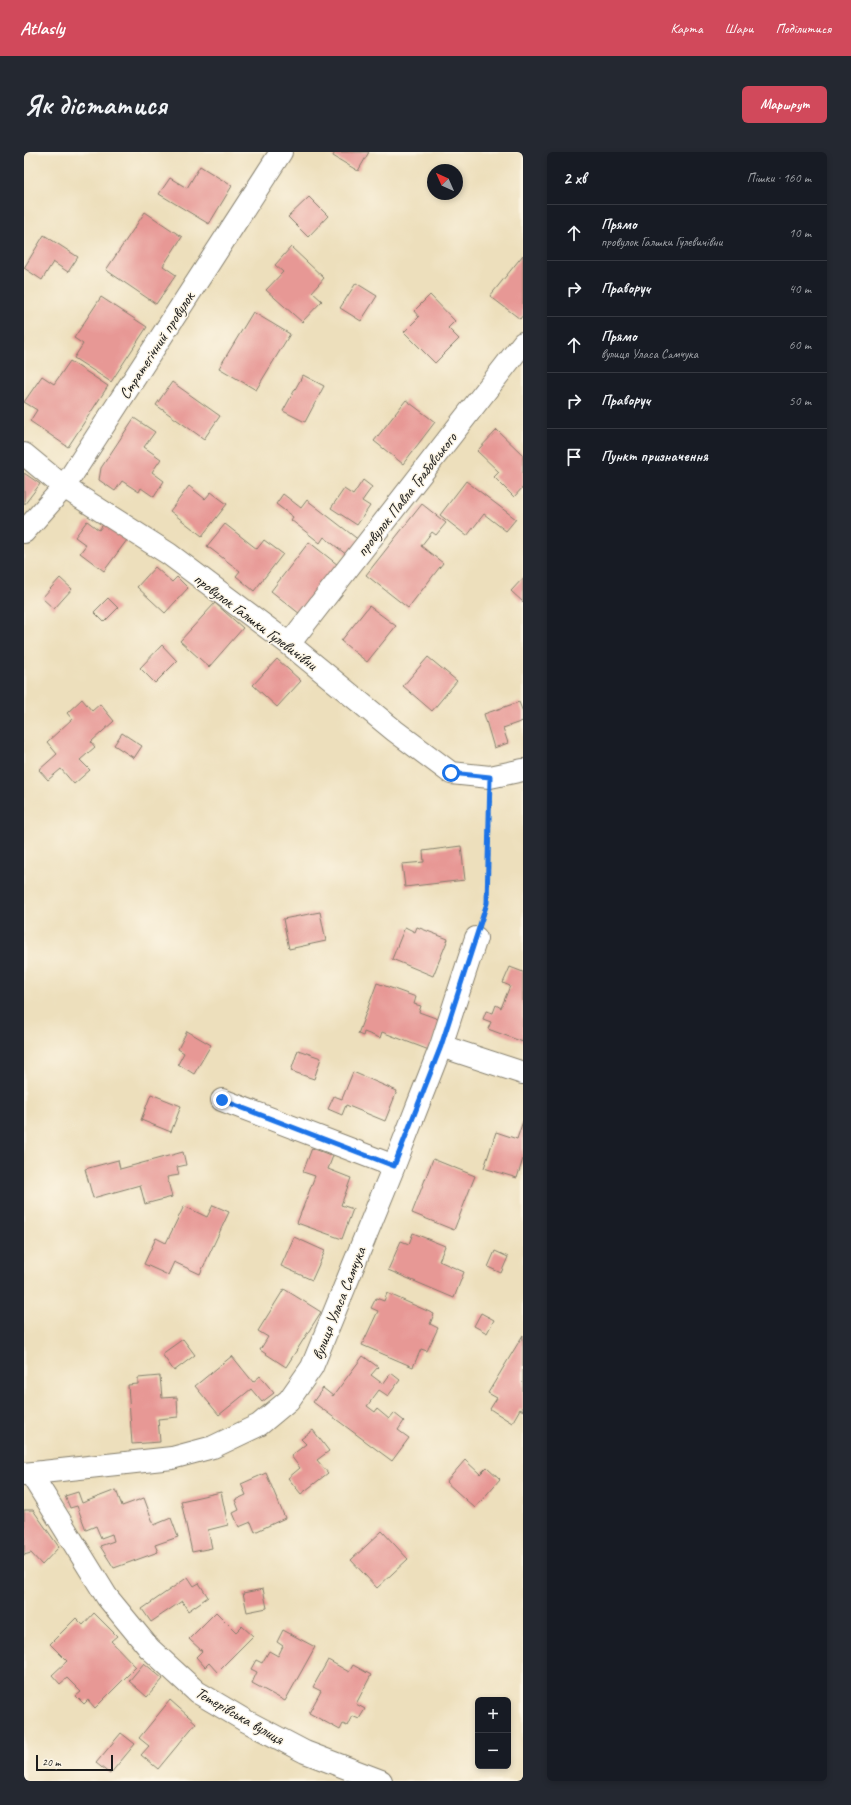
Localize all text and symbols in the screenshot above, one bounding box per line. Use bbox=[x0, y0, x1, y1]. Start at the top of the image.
text: Atlasly bbox=[20, 16, 64, 40]
text: Карта bbox=[671, 20, 703, 37]
text: Шари bbox=[725, 20, 753, 37]
text: Поділитися bbox=[775, 20, 831, 37]
button: Маршрут bbox=[742, 86, 827, 123]
text: Як дістатися bbox=[24, 87, 167, 122]
north arrow bbox=[427, 164, 463, 200]
text: 2 хв bbox=[563, 168, 586, 189]
text: Пішки · 160 m bbox=[747, 170, 811, 186]
text: Прямо bbox=[601, 215, 637, 234]
icon: ahead bbox=[563, 222, 585, 244]
text: 10 m bbox=[789, 225, 811, 241]
text: провулок Галшки Гулевичівни bbox=[601, 234, 722, 250]
icon: right bbox=[563, 278, 585, 300]
text: Праворуч bbox=[601, 279, 650, 298]
text: 40 m bbox=[789, 281, 811, 297]
street label: Стратегічний провулок bbox=[115, 287, 200, 403]
text: Прямо bbox=[601, 327, 637, 346]
icon: ahead bbox=[563, 334, 585, 356]
text: 60 m bbox=[789, 337, 811, 353]
text: вулиця Уласа Самчука bbox=[601, 346, 698, 362]
icon: right bbox=[563, 390, 585, 412]
text: Праворуч bbox=[601, 391, 650, 410]
text: 50 m bbox=[789, 393, 811, 409]
street label: провулок Павла Грабовського bbox=[352, 428, 462, 561]
icon: arrive bbox=[563, 446, 585, 468]
text: Пункт призначення bbox=[601, 447, 708, 466]
street label: провулок Галшки Гулевичівни bbox=[190, 569, 322, 675]
route start bbox=[442, 764, 460, 782]
route end bbox=[213, 1091, 231, 1109]
street label: вулиця Уласа Самчука bbox=[307, 1243, 371, 1363]
street label: Тетерівська вулиця bbox=[192, 1683, 288, 1750]
map controls bbox=[475, 1697, 511, 1769]
button: + bbox=[475, 1697, 511, 1733]
button: − bbox=[475, 1733, 511, 1769]
scale bar bbox=[36, 1753, 113, 1772]
text: 20 m bbox=[42, 1755, 61, 1769]

